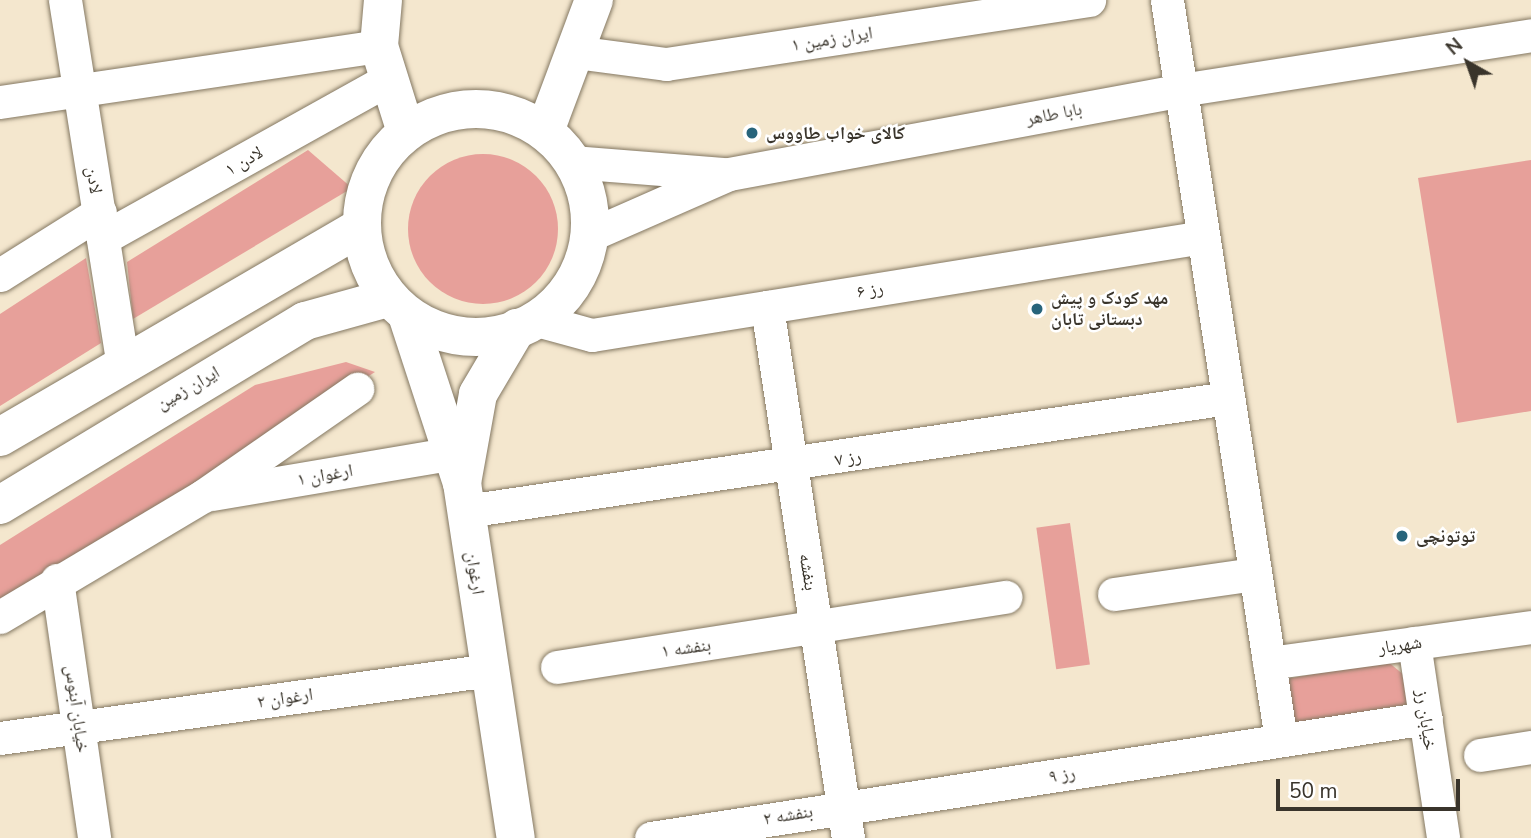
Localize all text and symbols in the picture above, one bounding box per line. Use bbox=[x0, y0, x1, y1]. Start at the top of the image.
street label: ایران زمین ۱ bbox=[790, 22, 874, 56]
north arrow bbox=[1433, 28, 1503, 98]
text: N bbox=[1441, 32, 1468, 61]
street label: بابا طاهر bbox=[1024, 98, 1084, 130]
place label: کالای خواب طاووس bbox=[766, 122, 905, 144]
marker: کالای خواب طاووس bbox=[744, 125, 760, 141]
street label: لادن ۱ bbox=[221, 142, 267, 180]
street label: لادن bbox=[81, 165, 107, 195]
street label: رز ۶ bbox=[855, 277, 885, 303]
place label: مهد کودک و پیش دبستانی تابان bbox=[1051, 288, 1168, 330]
marker: مهد کودک و پیش دبستانی تابان bbox=[1029, 301, 1045, 317]
street label: ایران زمین bbox=[153, 361, 223, 415]
street label: رز ۷ bbox=[833, 445, 863, 471]
street label: ارغوان ۱ bbox=[295, 459, 355, 491]
place label: توتونچی bbox=[1416, 525, 1475, 547]
marker: توتونچی bbox=[1394, 528, 1410, 544]
street label: ارغوان bbox=[461, 550, 489, 596]
street label: بنفشه bbox=[794, 552, 822, 592]
street label: شهریار bbox=[1377, 631, 1423, 659]
street label: بنفشه ۱ bbox=[660, 634, 712, 662]
street label: خیابان آبنوس bbox=[60, 664, 94, 754]
street label: ارغوان ۲ bbox=[256, 683, 314, 713]
street label: خیابان رز bbox=[1411, 688, 1441, 752]
street label: رز ۹ bbox=[1047, 762, 1077, 788]
scale bar bbox=[1279, 764, 1463, 808]
text: 50 m bbox=[1289, 777, 1338, 805]
street label: بنفشه ۲ bbox=[762, 800, 814, 830]

